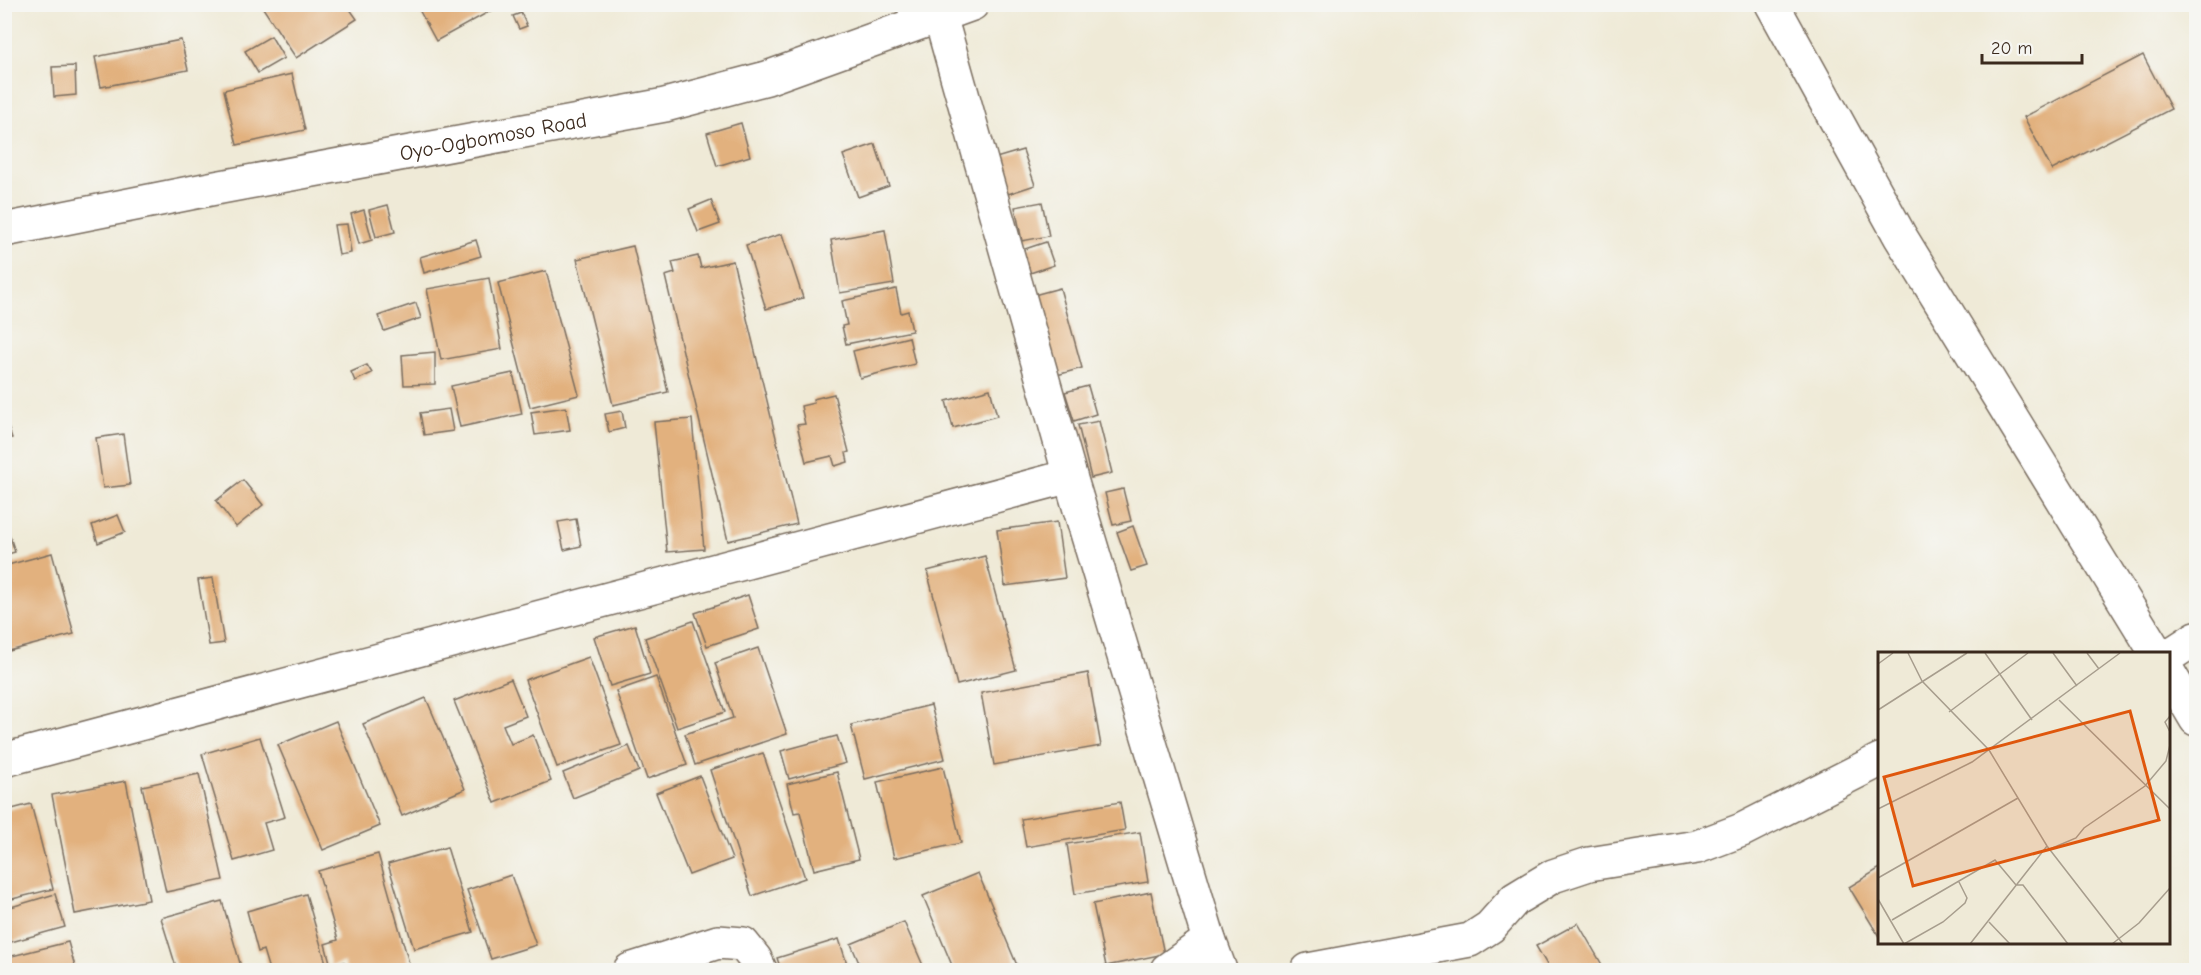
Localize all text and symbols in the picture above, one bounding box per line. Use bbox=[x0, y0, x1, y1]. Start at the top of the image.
scale bar bbox=[1982, 27, 2082, 65]
text: 20 m bbox=[1991, 38, 2032, 59]
street label: Oyo-Ogbomoso Road bbox=[398, 108, 589, 166]
inset map bbox=[1878, 652, 2171, 945]

